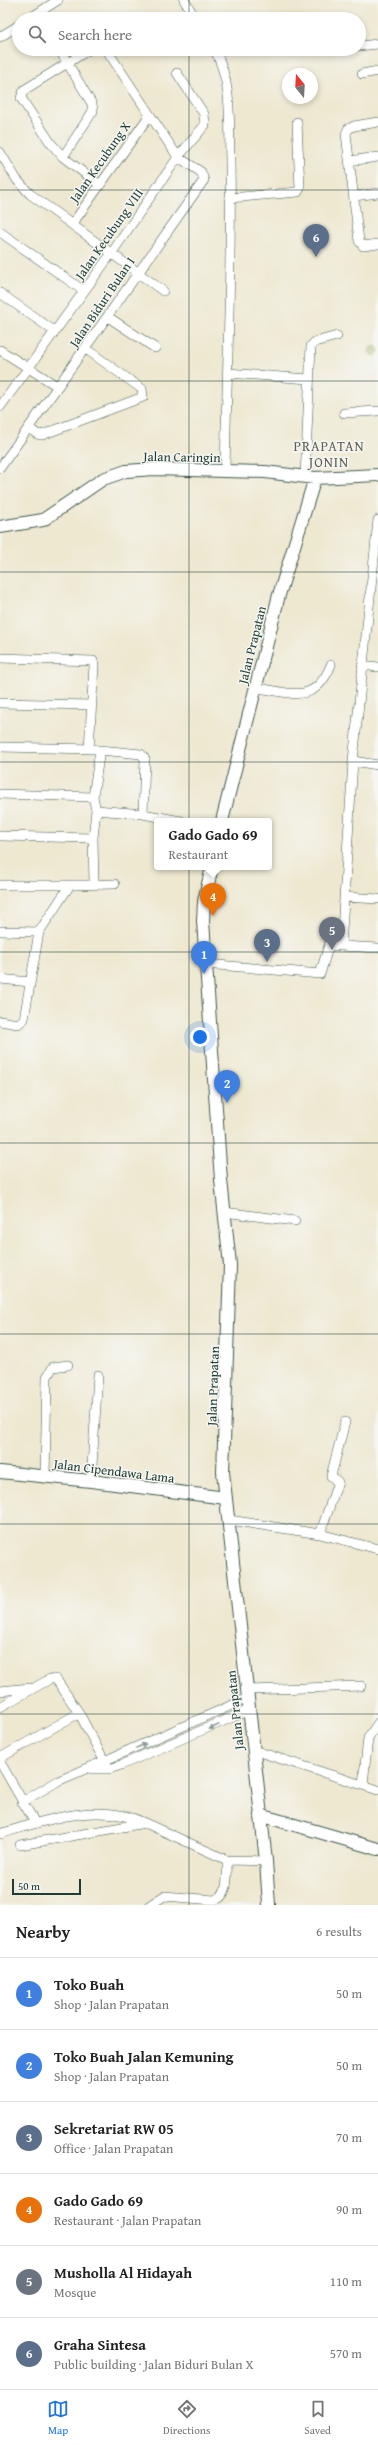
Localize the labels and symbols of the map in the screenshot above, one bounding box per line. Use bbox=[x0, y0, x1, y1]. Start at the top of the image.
north arrow bbox=[282, 68, 318, 104]
street label: Jalan Kecubung X bbox=[64, 118, 135, 208]
street label: Jalan Kecubung VIII bbox=[69, 184, 148, 285]
pin: 6 bbox=[303, 224, 329, 257]
street label: Jalan Biduri Bulan I bbox=[64, 253, 139, 353]
district label: PRAPATAN JONIN bbox=[293, 436, 365, 472]
street label: Jalan Caringin bbox=[141, 447, 221, 467]
street label: Jalan Prapatan bbox=[233, 603, 271, 688]
pin: 4 bbox=[200, 883, 226, 916]
pin: 5 bbox=[319, 917, 345, 950]
pin: 3 bbox=[254, 929, 280, 962]
pin: 1 bbox=[191, 941, 217, 974]
your location bbox=[190, 1027, 210, 1047]
pin: 2 bbox=[214, 1070, 240, 1103]
street label: Jalan Prapatan bbox=[202, 1345, 224, 1428]
street label: Jalan Cipendawa Lama bbox=[51, 1454, 176, 1488]
street label: Jalan Prapatan bbox=[221, 1669, 249, 1753]
one-way arrow bbox=[207, 1724, 219, 1730]
one-way arrow bbox=[135, 1742, 147, 1748]
scale bar bbox=[12, 1877, 81, 1896]

